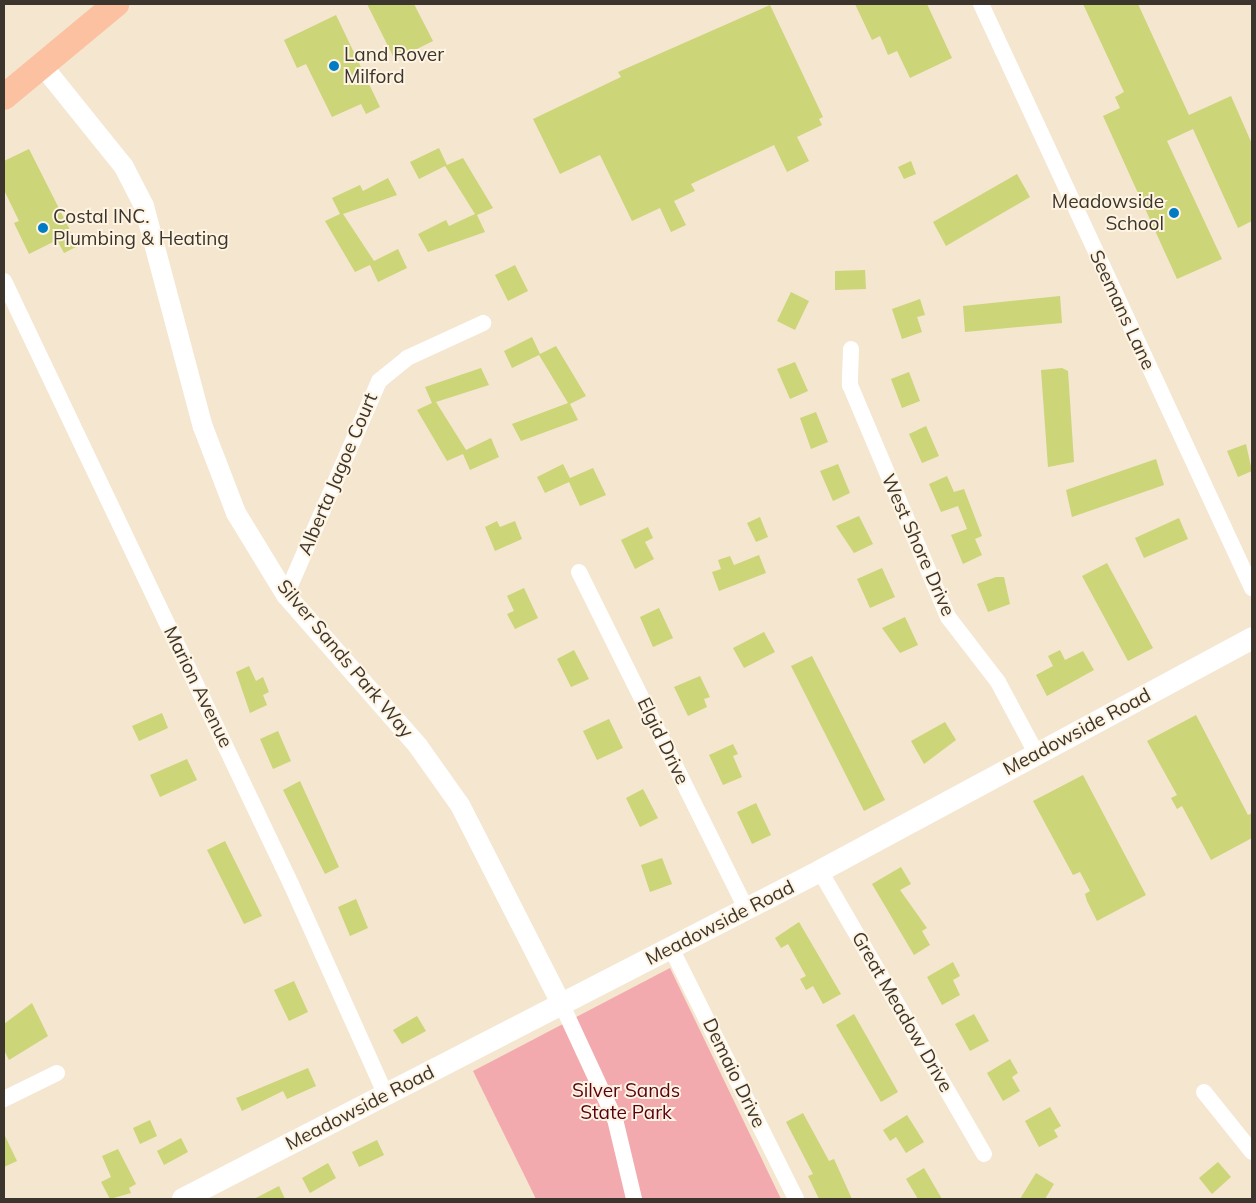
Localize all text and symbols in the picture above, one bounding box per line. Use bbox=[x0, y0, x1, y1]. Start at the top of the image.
place label: Land Rover Milford bbox=[344, 44, 444, 88]
marker: Land Rover Milford bbox=[328, 60, 340, 72]
place label: Meadowside School bbox=[1052, 191, 1164, 235]
place label: Costal INC. Plumbing & Heating bbox=[53, 206, 229, 250]
marker: Meadowside School bbox=[1168, 207, 1180, 219]
marker: Costal INC. Plumbing & Heating bbox=[37, 222, 49, 234]
street label: Seemans Lane bbox=[1084, 247, 1160, 373]
street label: Alberta Jagoe Court bbox=[293, 389, 383, 559]
street label: West Shore Drive bbox=[876, 470, 960, 620]
street label: Silver Sands Park Way bbox=[272, 575, 418, 743]
street label: Marion Avenue bbox=[159, 623, 237, 751]
street label: Meadowside Road bbox=[999, 684, 1155, 780]
street label: Elgid Drive bbox=[632, 694, 694, 788]
street label: Meadowside Road bbox=[642, 876, 798, 970]
street label: Great Meadow Drive bbox=[847, 928, 957, 1096]
street label: Demaio Drive bbox=[698, 1015, 770, 1131]
street label: Meadowside Road bbox=[282, 1061, 438, 1155]
park label: Silver Sands State Park bbox=[572, 1080, 680, 1124]

